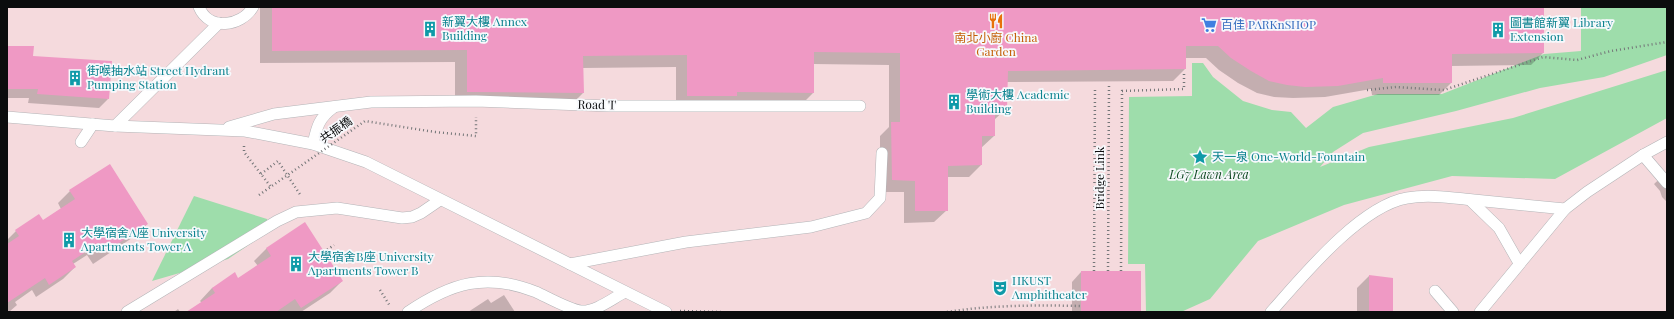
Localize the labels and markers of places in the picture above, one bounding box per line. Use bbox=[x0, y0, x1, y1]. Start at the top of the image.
restaurant icon: 南北小廚 China Garden bbox=[987, 12, 1005, 30]
place label: 新翼大樓 Annex Building bbox=[442, 13, 528, 43]
place label: 圖書館新翼 Library Extension bbox=[1510, 14, 1613, 44]
supermarket icon: 百佳 PARKnSHOP bbox=[1200, 16, 1218, 34]
place label: 百佳 PARKnSHOP bbox=[1221, 16, 1316, 32]
building icon: 新翼大樓 Annex Building bbox=[421, 20, 439, 38]
building icon: 圖書館新翼 Library Extension bbox=[1489, 21, 1507, 39]
place label: 南北小廚 China Garden bbox=[955, 29, 1037, 59]
place label: 街喉抽水站 Street Hydrant Pumping Station bbox=[87, 62, 230, 92]
building icon: 街喉抽水站 Street Hydrant Pumping Station bbox=[66, 69, 84, 87]
place label: 學術大樓 Academic Building bbox=[966, 86, 1070, 116]
building icon: 學術大樓 Academic Building bbox=[945, 93, 963, 111]
place icon: 天一泉 One-World-Fountain bbox=[1191, 148, 1209, 166]
place label: 天一泉 One-World-Fountain bbox=[1212, 148, 1365, 164]
place label: 大學宿舍A座 University Apartments Tower A bbox=[80, 224, 207, 254]
building icon: 大學宿舍A座 University Apartments Tower A bbox=[60, 231, 78, 249]
place label: 大學宿舍B座 University Apartments Tower B bbox=[307, 248, 434, 278]
building icon: 大學宿舍B座 University Apartments Tower B bbox=[287, 255, 305, 273]
place label: HKUST Amphitheater bbox=[1011, 272, 1087, 302]
theatre icon: HKUST Amphitheater bbox=[991, 279, 1009, 297]

